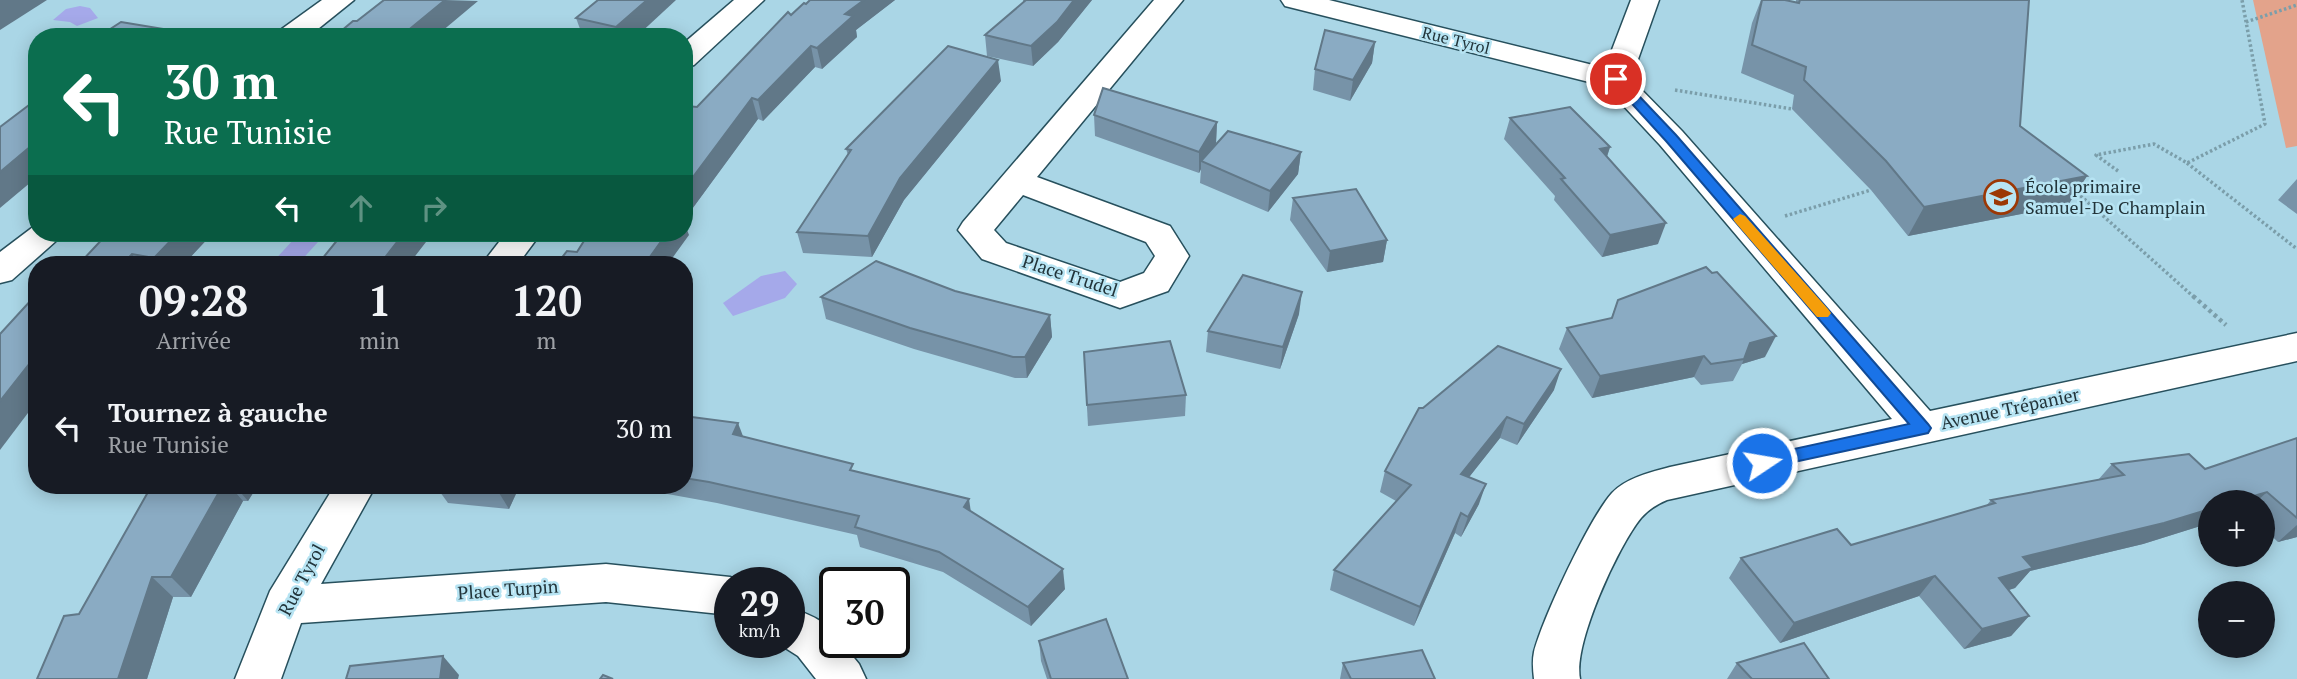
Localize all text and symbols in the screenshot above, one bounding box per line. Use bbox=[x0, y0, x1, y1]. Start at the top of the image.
street label: Rue Tyrol bbox=[1420, 21, 1492, 59]
text: 30 m bbox=[164, 48, 278, 113]
pin bbox=[1586, 49, 1646, 109]
icon: left bbox=[49, 56, 140, 147]
icon: arrive bbox=[1597, 60, 1635, 98]
text: Rue Tunisie bbox=[164, 111, 332, 153]
place label: École primaire Samuel-De Champlain bbox=[2025, 174, 2206, 219]
school or university icon: École primaire Samuel-De Champlain bbox=[1982, 178, 2020, 216]
icon: left bbox=[269, 189, 307, 227]
icon: ahead bbox=[342, 189, 380, 227]
icon: right bbox=[415, 189, 453, 227]
street label: Place Trudel bbox=[1020, 248, 1121, 302]
text: 09:28 bbox=[139, 272, 248, 328]
text: 1 bbox=[368, 272, 391, 328]
text: 120 bbox=[511, 272, 582, 328]
text: Arrivée bbox=[156, 325, 231, 356]
text: min bbox=[359, 325, 400, 356]
text: m bbox=[536, 325, 556, 356]
street label: Avenue Trépanier bbox=[1938, 382, 2081, 434]
text: Tournez à gauche bbox=[108, 395, 328, 429]
icon: left bbox=[49, 409, 87, 447]
text: 30 m bbox=[616, 411, 672, 445]
position arrow bbox=[1725, 426, 1799, 500]
text: Rue Tunisie bbox=[108, 429, 229, 460]
map controls bbox=[2198, 490, 2275, 658]
button: + bbox=[2198, 490, 2275, 567]
street label: Rue Tyrol bbox=[272, 540, 330, 619]
speed limit sign: 30 bbox=[819, 567, 910, 658]
street label: Place Turpin bbox=[457, 573, 559, 604]
text: 29 bbox=[740, 580, 779, 626]
button: − bbox=[2198, 581, 2275, 658]
text: km/h bbox=[739, 618, 780, 642]

